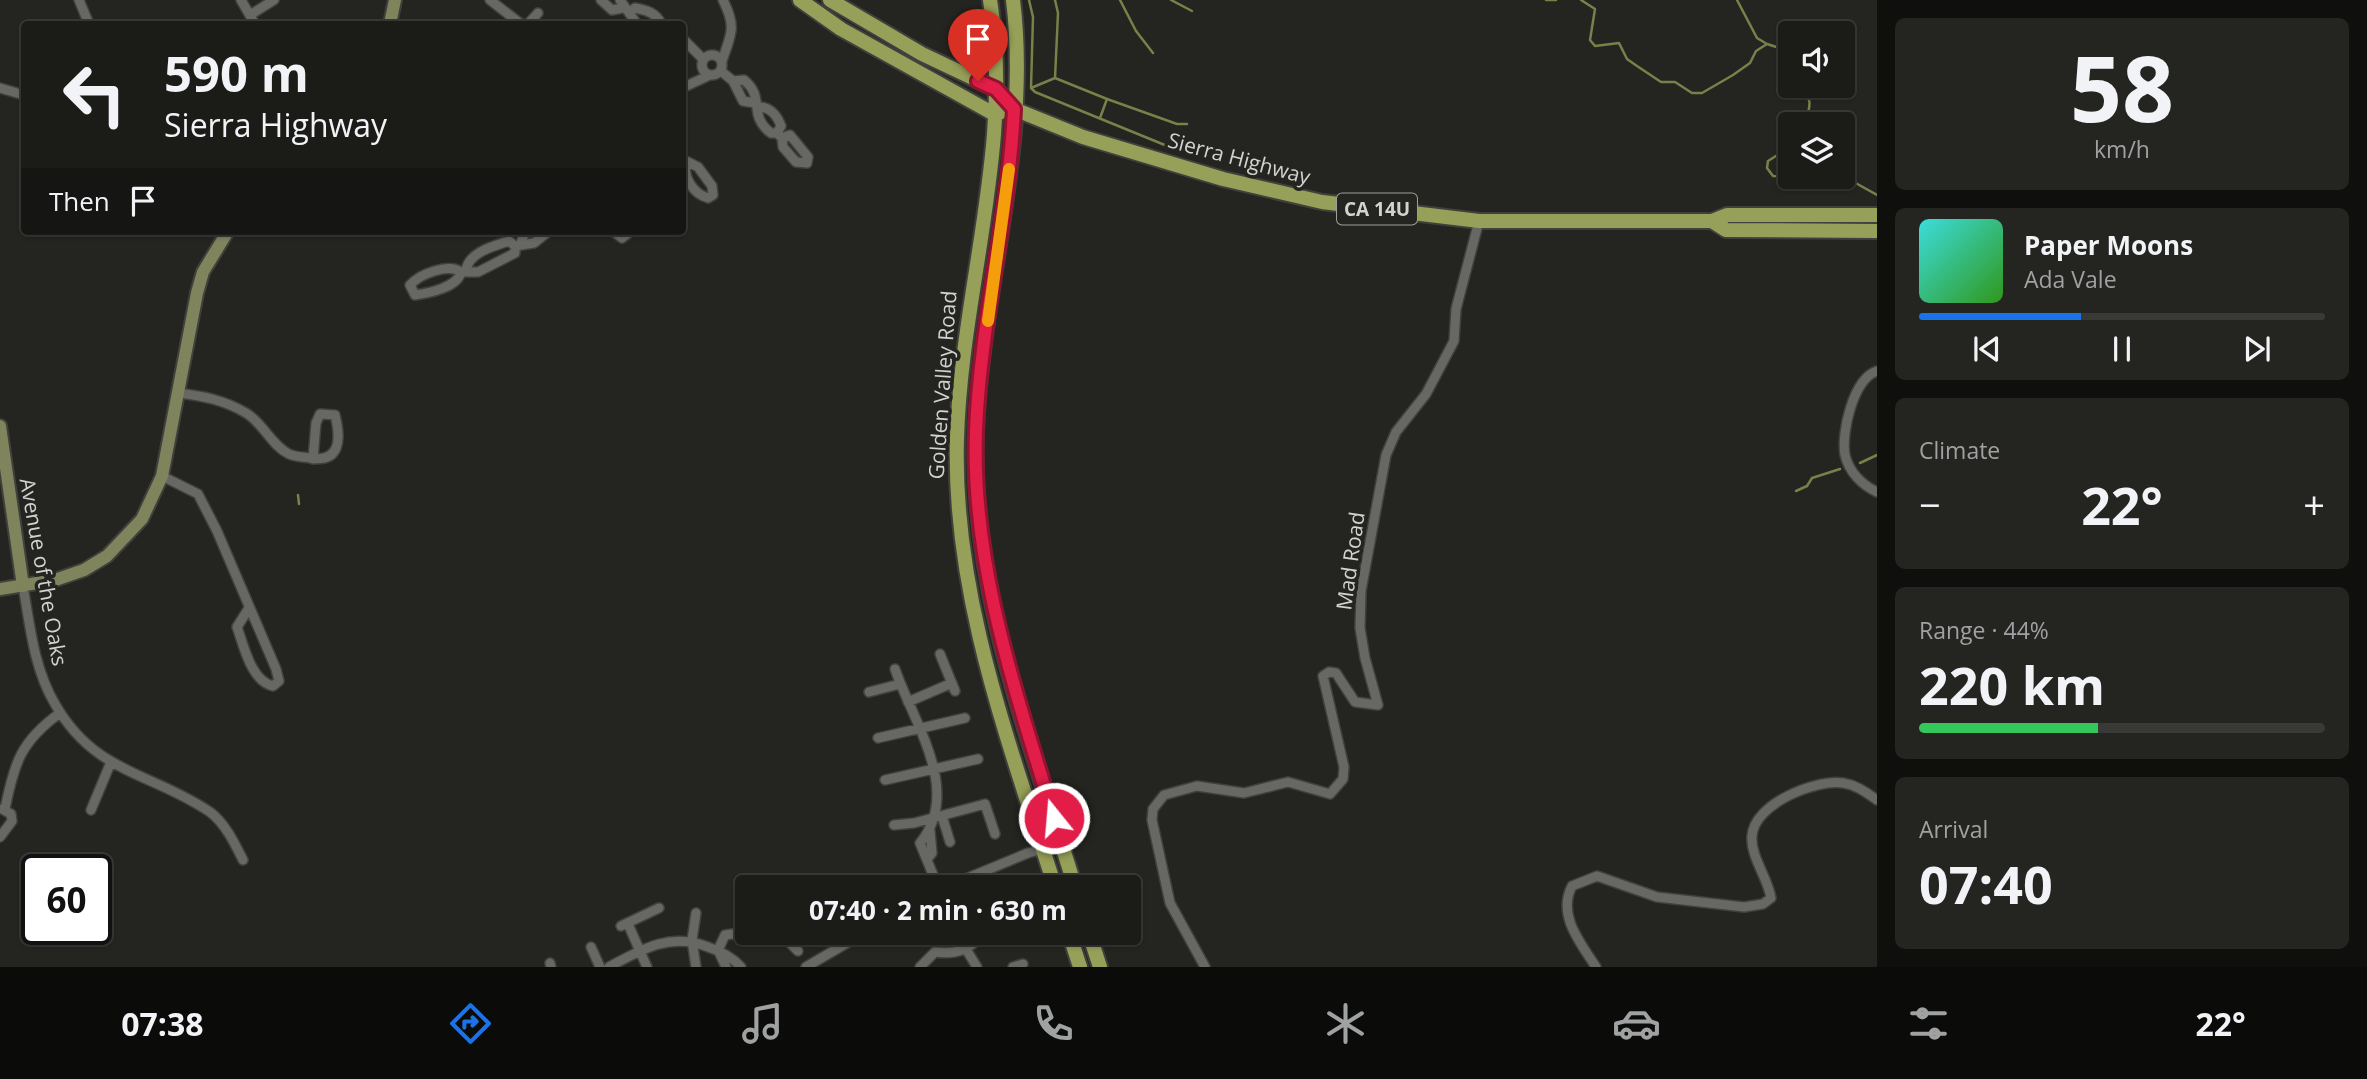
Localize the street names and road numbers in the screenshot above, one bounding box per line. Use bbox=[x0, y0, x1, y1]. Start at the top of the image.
street label: Sierra Highway bbox=[1165, 126, 1314, 191]
road number: CA 14U bbox=[1337, 194, 1417, 224]
street label: Golden Valley Road bbox=[921, 290, 963, 480]
street label: Avenue of the Oaks bbox=[14, 476, 74, 668]
street label: Mad Road bbox=[1329, 510, 1371, 612]

